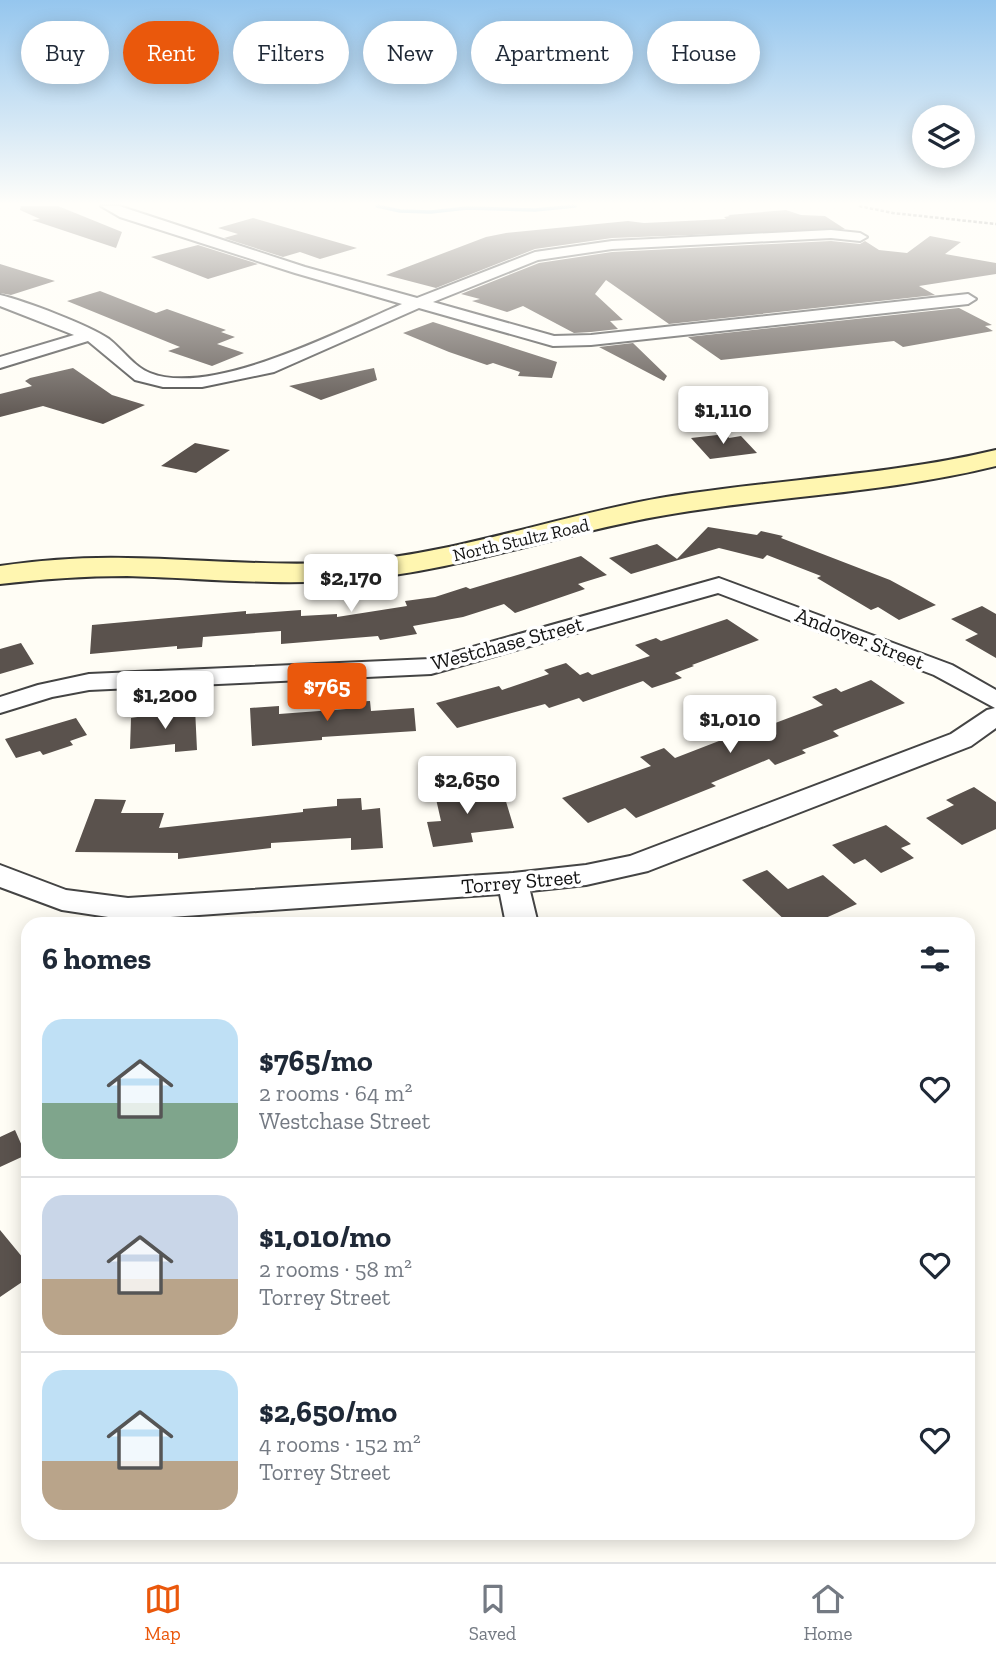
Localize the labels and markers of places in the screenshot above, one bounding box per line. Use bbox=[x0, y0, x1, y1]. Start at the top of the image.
pin: $1,110 bbox=[666, 386, 780, 446]
pin: $2,170 bbox=[294, 554, 408, 614]
pin: $765 bbox=[286, 664, 368, 723]
pin: $1,200 bbox=[108, 672, 222, 731]
pin: $1,010 bbox=[673, 696, 787, 755]
pin: $2,650 bbox=[410, 756, 524, 816]

